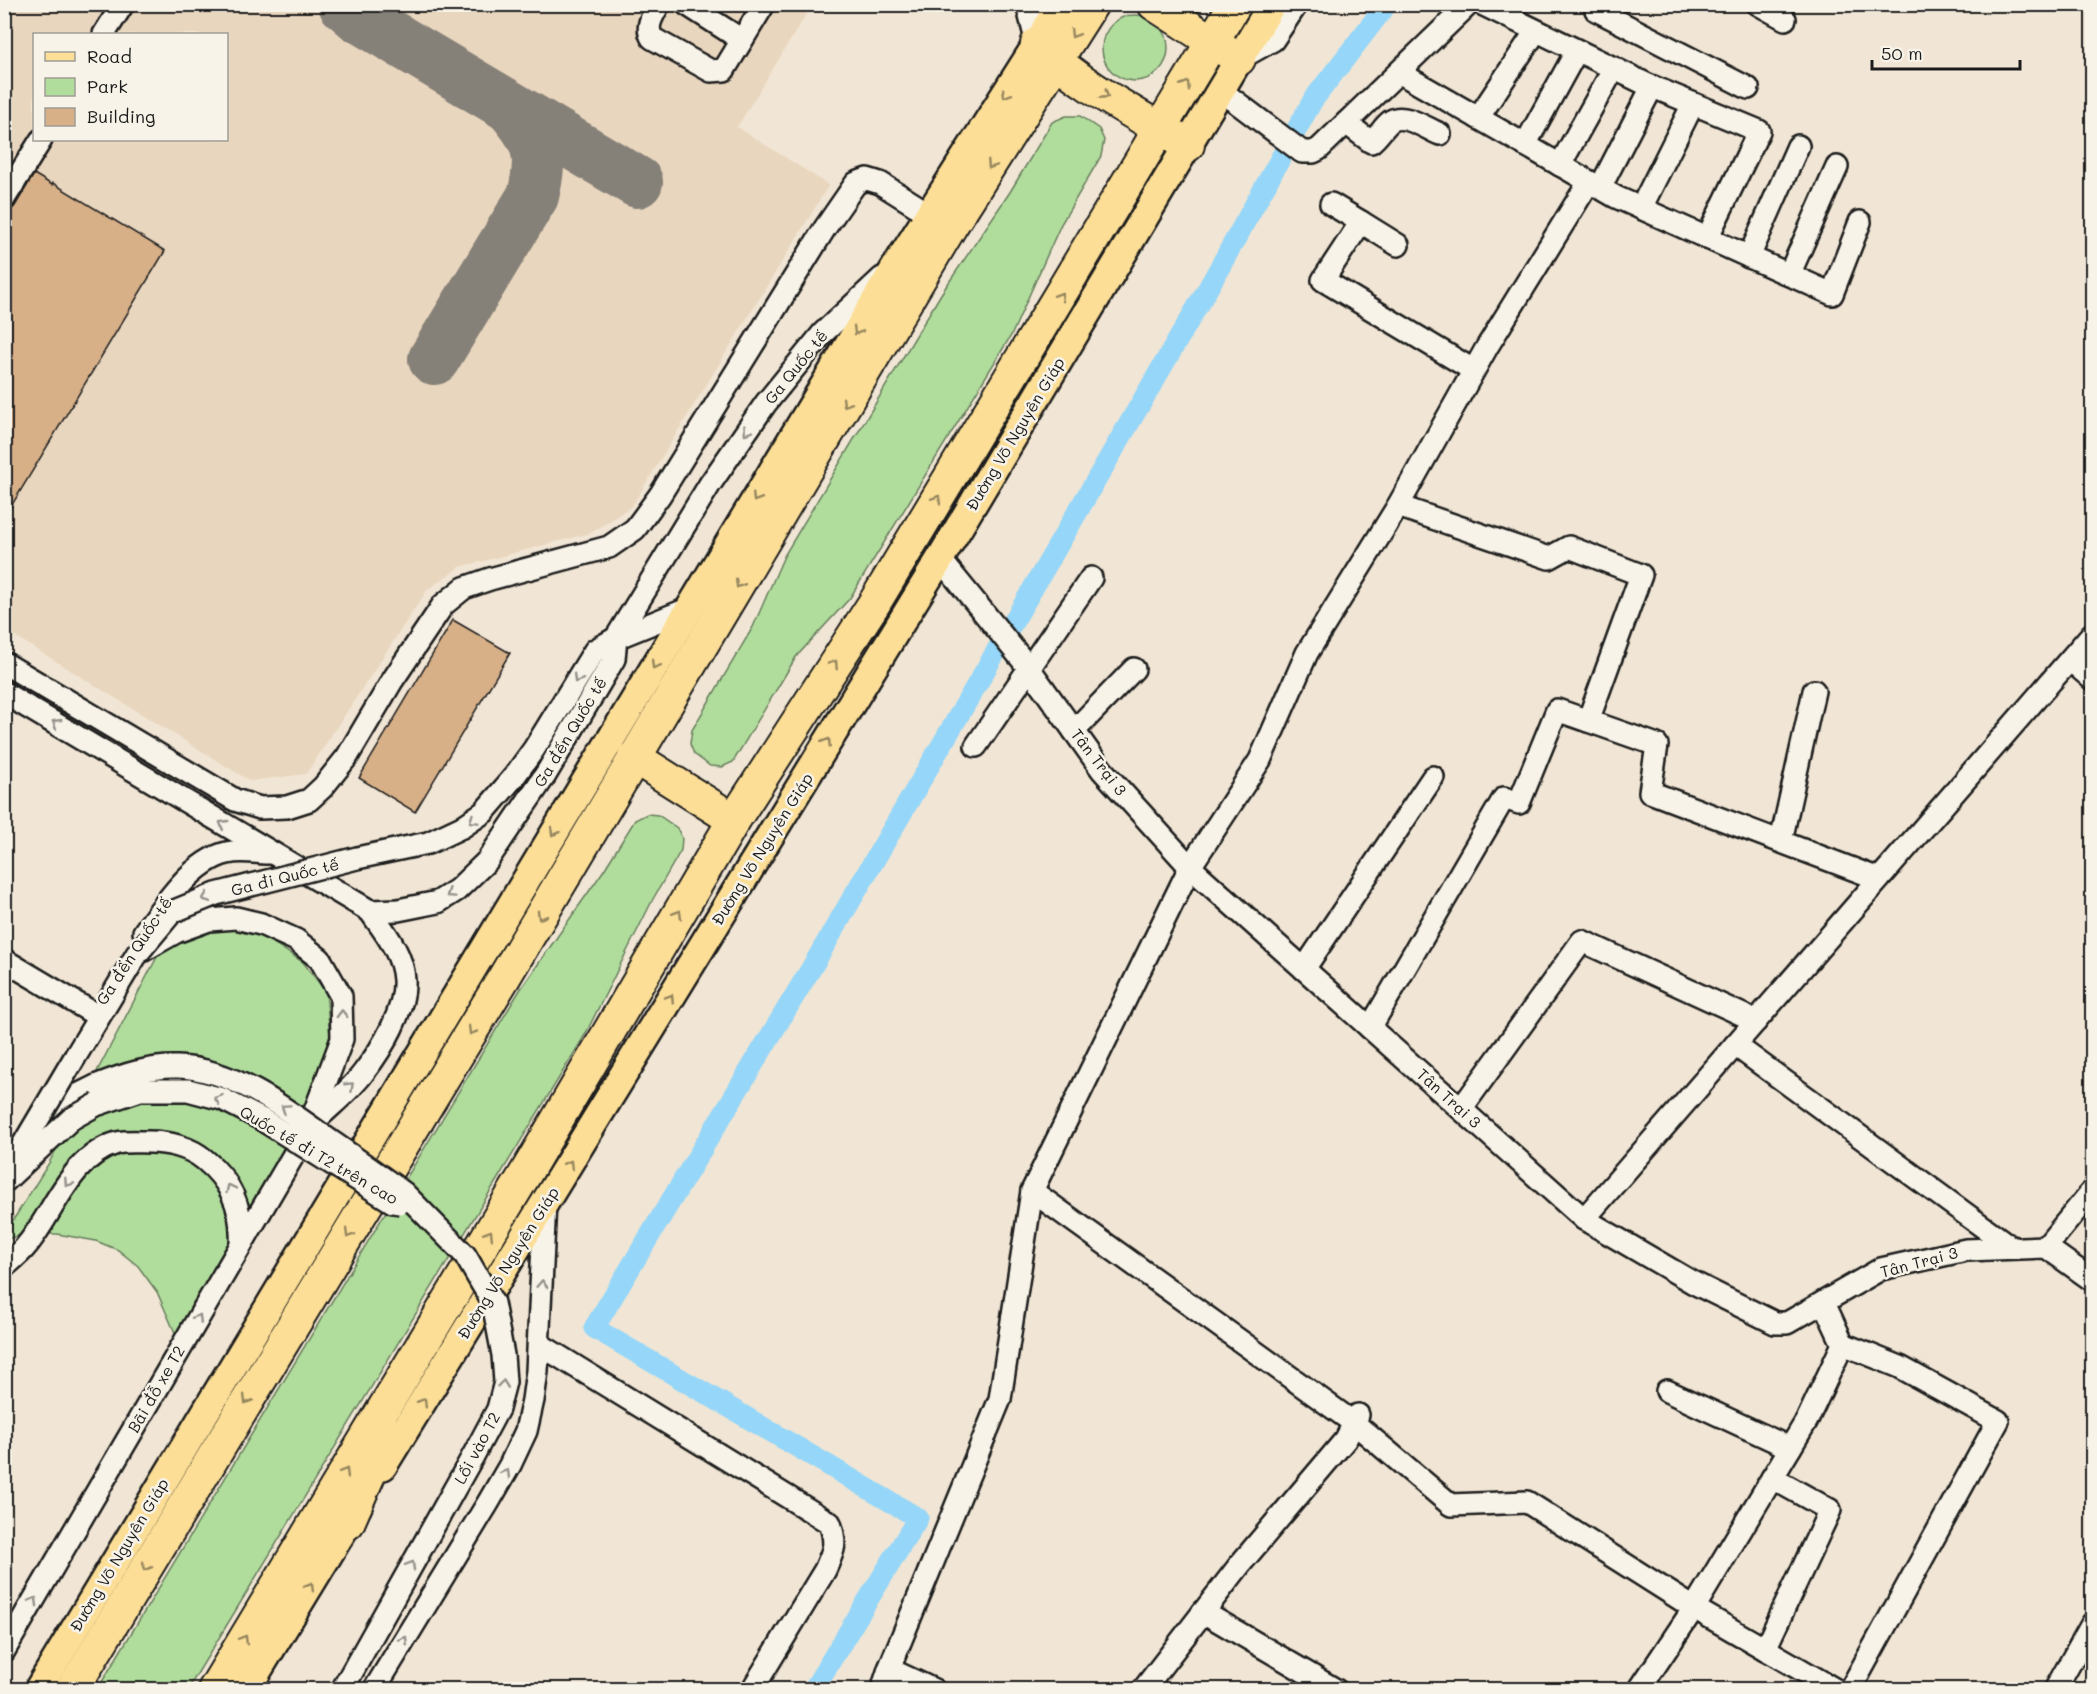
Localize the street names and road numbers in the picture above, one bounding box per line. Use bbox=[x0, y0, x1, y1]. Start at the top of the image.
street label: Ga Quốc tế bbox=[759, 325, 832, 408]
street label: Đường Võ Nguyên Giáp bbox=[960, 353, 1069, 514]
street label: Ga đến Quốc tế bbox=[528, 673, 611, 791]
street label: Tân Trại 3 bbox=[1067, 724, 1132, 799]
street label: Đường Võ Nguyên Giáp bbox=[706, 769, 817, 929]
street label: Ga đi Quốc tế bbox=[229, 853, 341, 900]
street label: Ga đến Quốc tế bbox=[91, 893, 176, 1009]
street label: Tân Trại 3 bbox=[1413, 1063, 1486, 1132]
street label: Quốc tế đi T2 trên cao bbox=[236, 1101, 402, 1209]
street label: Đường Võ Nguyên Giáp bbox=[452, 1183, 563, 1343]
street label: Tân Trại 3 bbox=[1878, 1241, 1960, 1282]
street label: Bãi đỗ xe T2 bbox=[122, 1341, 189, 1436]
street label: Lối vào T2 bbox=[449, 1408, 504, 1487]
street label: Đường Võ Nguyên Giáp bbox=[64, 1474, 173, 1635]

